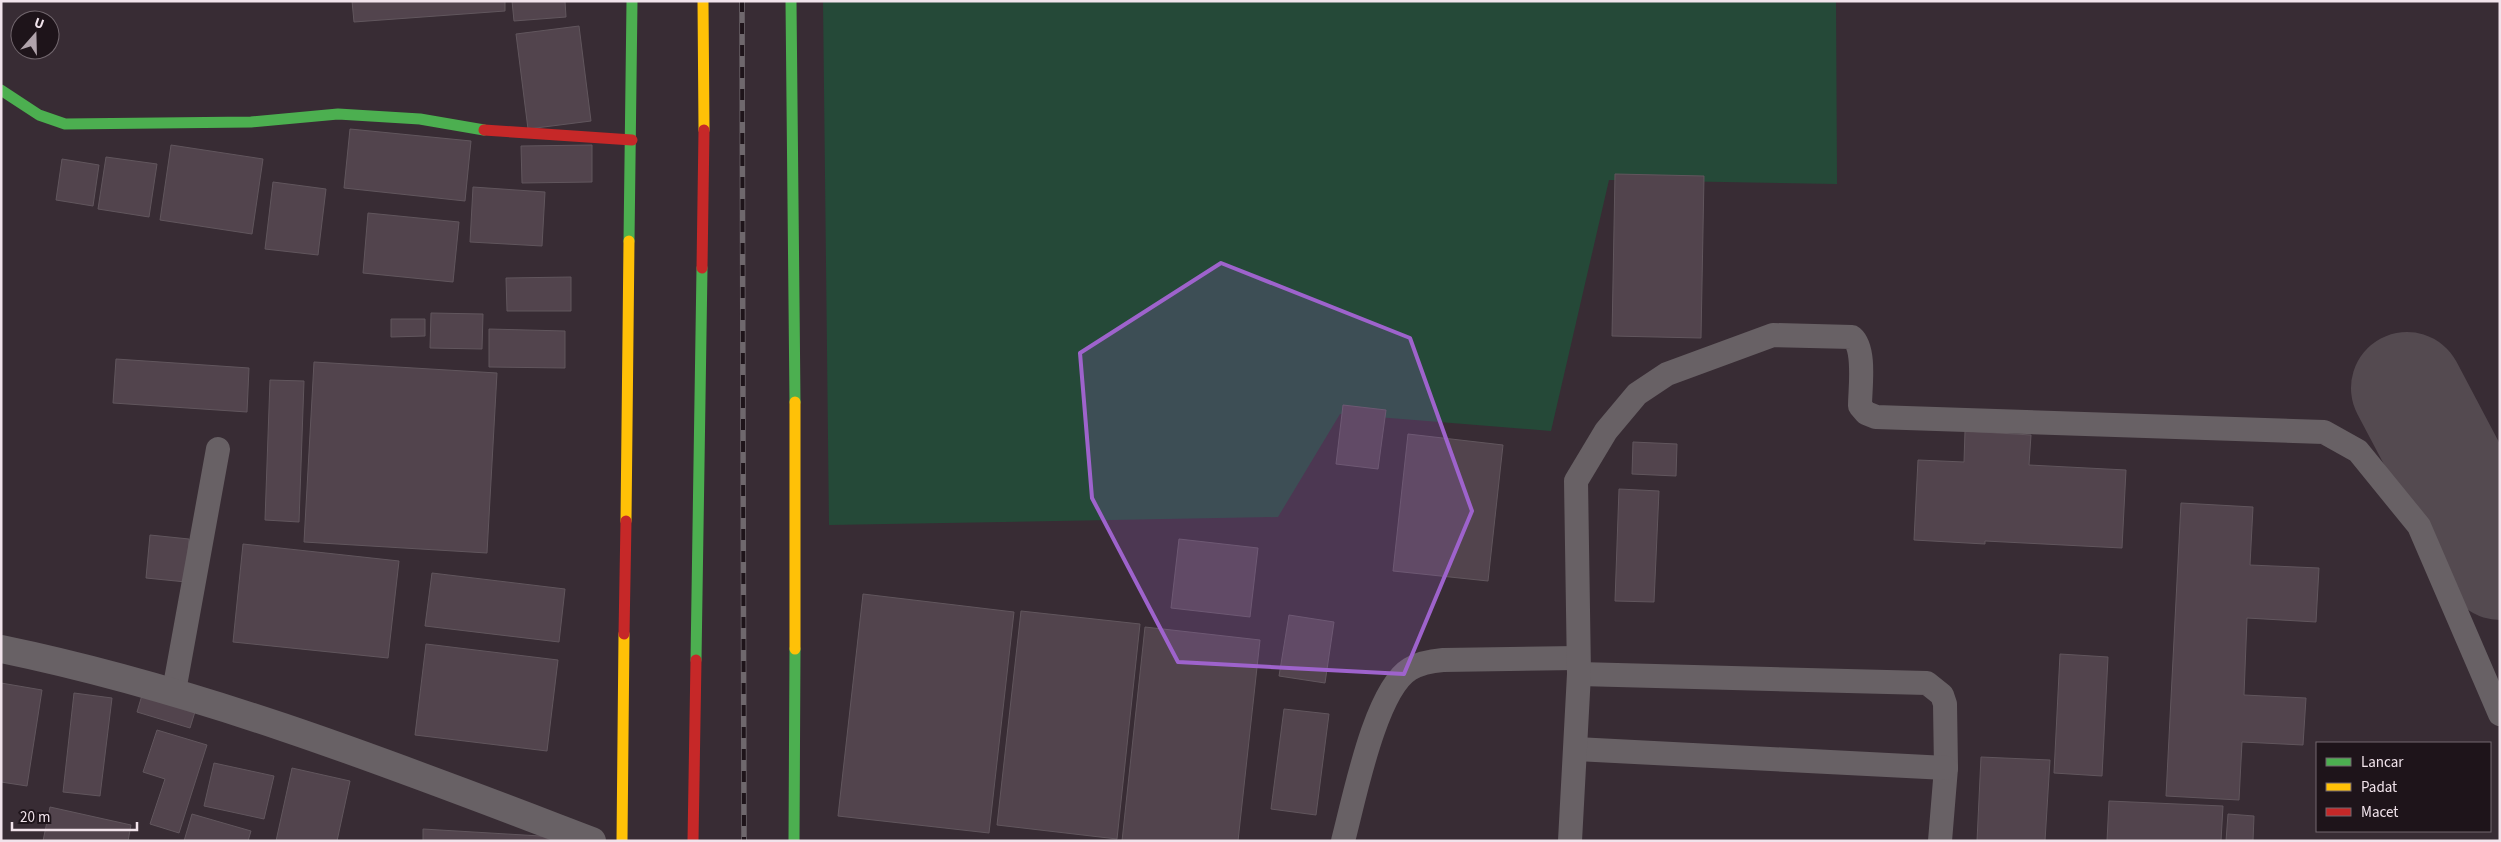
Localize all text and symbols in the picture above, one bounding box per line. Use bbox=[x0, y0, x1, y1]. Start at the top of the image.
north arrow bbox=[10, 10, 60, 60]
text: U bbox=[31, 13, 47, 35]
legend bbox=[2316, 742, 2491, 832]
text: Lancar bbox=[2361, 752, 2404, 773]
text: Padat bbox=[2361, 777, 2397, 798]
scale bar bbox=[12, 800, 138, 832]
text: Macet bbox=[2361, 802, 2398, 823]
text: 20 m bbox=[20, 807, 50, 828]

